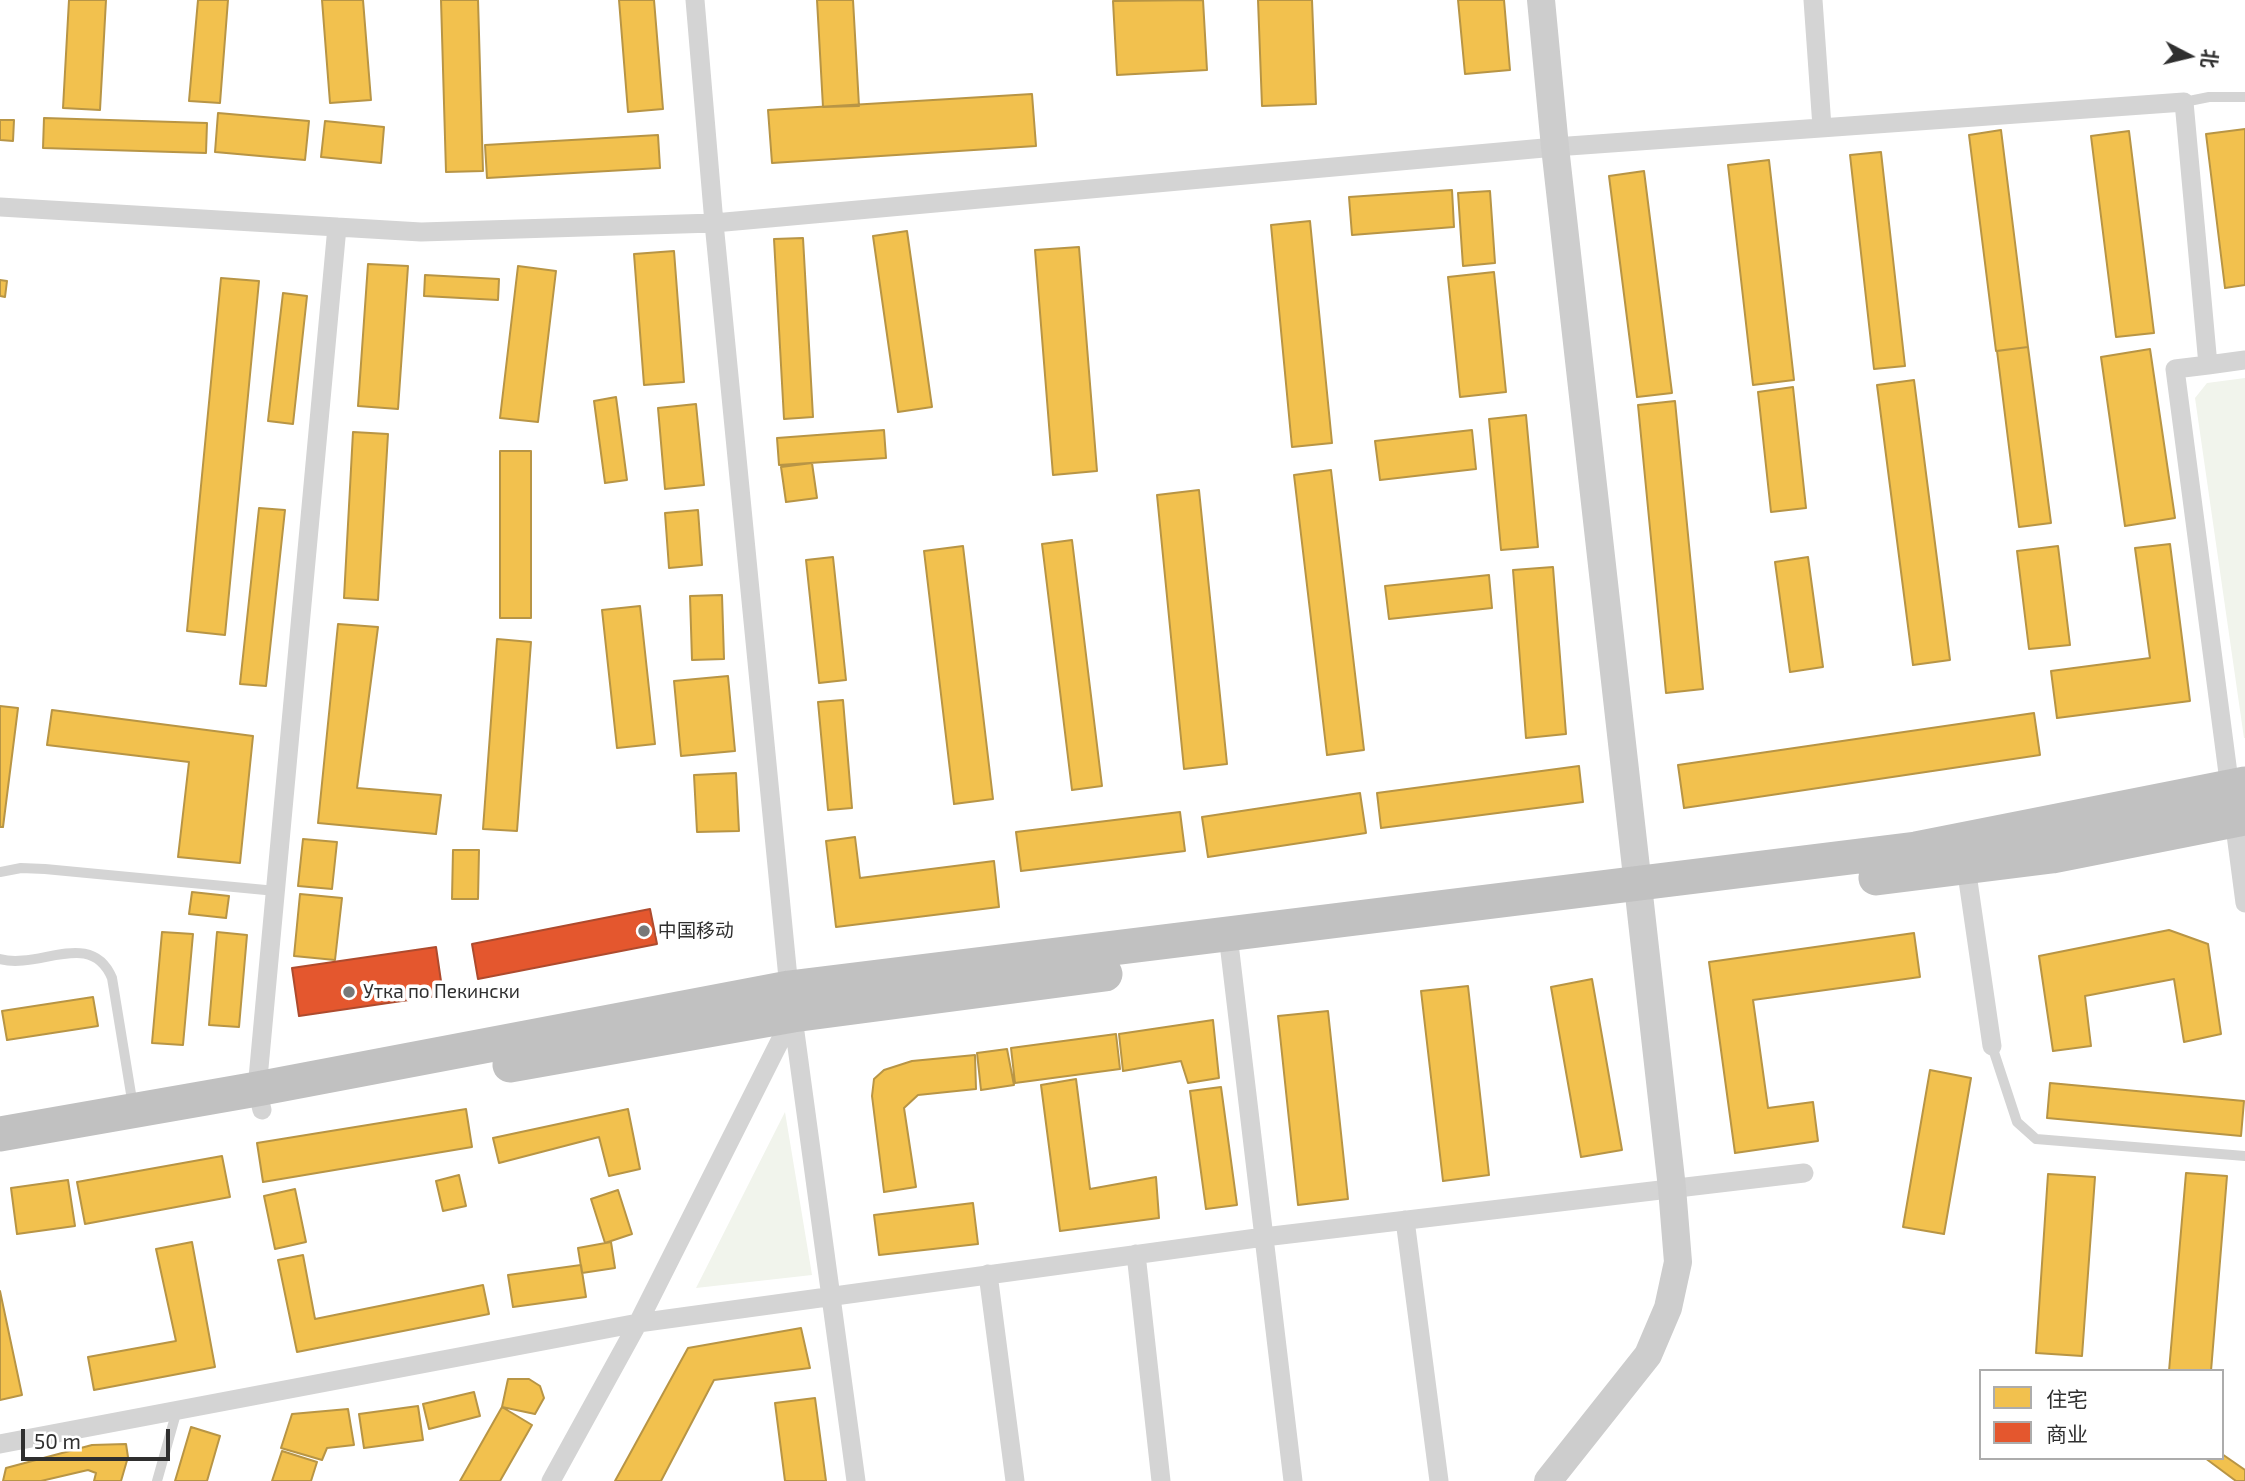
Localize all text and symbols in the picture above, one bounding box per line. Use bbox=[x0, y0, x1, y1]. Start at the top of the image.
north arrow bbox=[2154, 21, 2224, 91]
text: 北 bbox=[2198, 48, 2223, 69]
place label: 中国移动 bbox=[658, 920, 734, 942]
marker: 中国移动 bbox=[636, 923, 652, 939]
place label: Утка по Пекински bbox=[363, 981, 520, 1003]
marker: Утка по Пекински bbox=[341, 984, 357, 1000]
legend bbox=[1979, 1369, 2224, 1460]
text: 住宅 bbox=[2046, 1386, 2088, 1411]
scale bar bbox=[24, 1414, 173, 1458]
text: 商业 bbox=[2046, 1421, 2088, 1446]
text: 50 m bbox=[34, 1428, 81, 1453]

